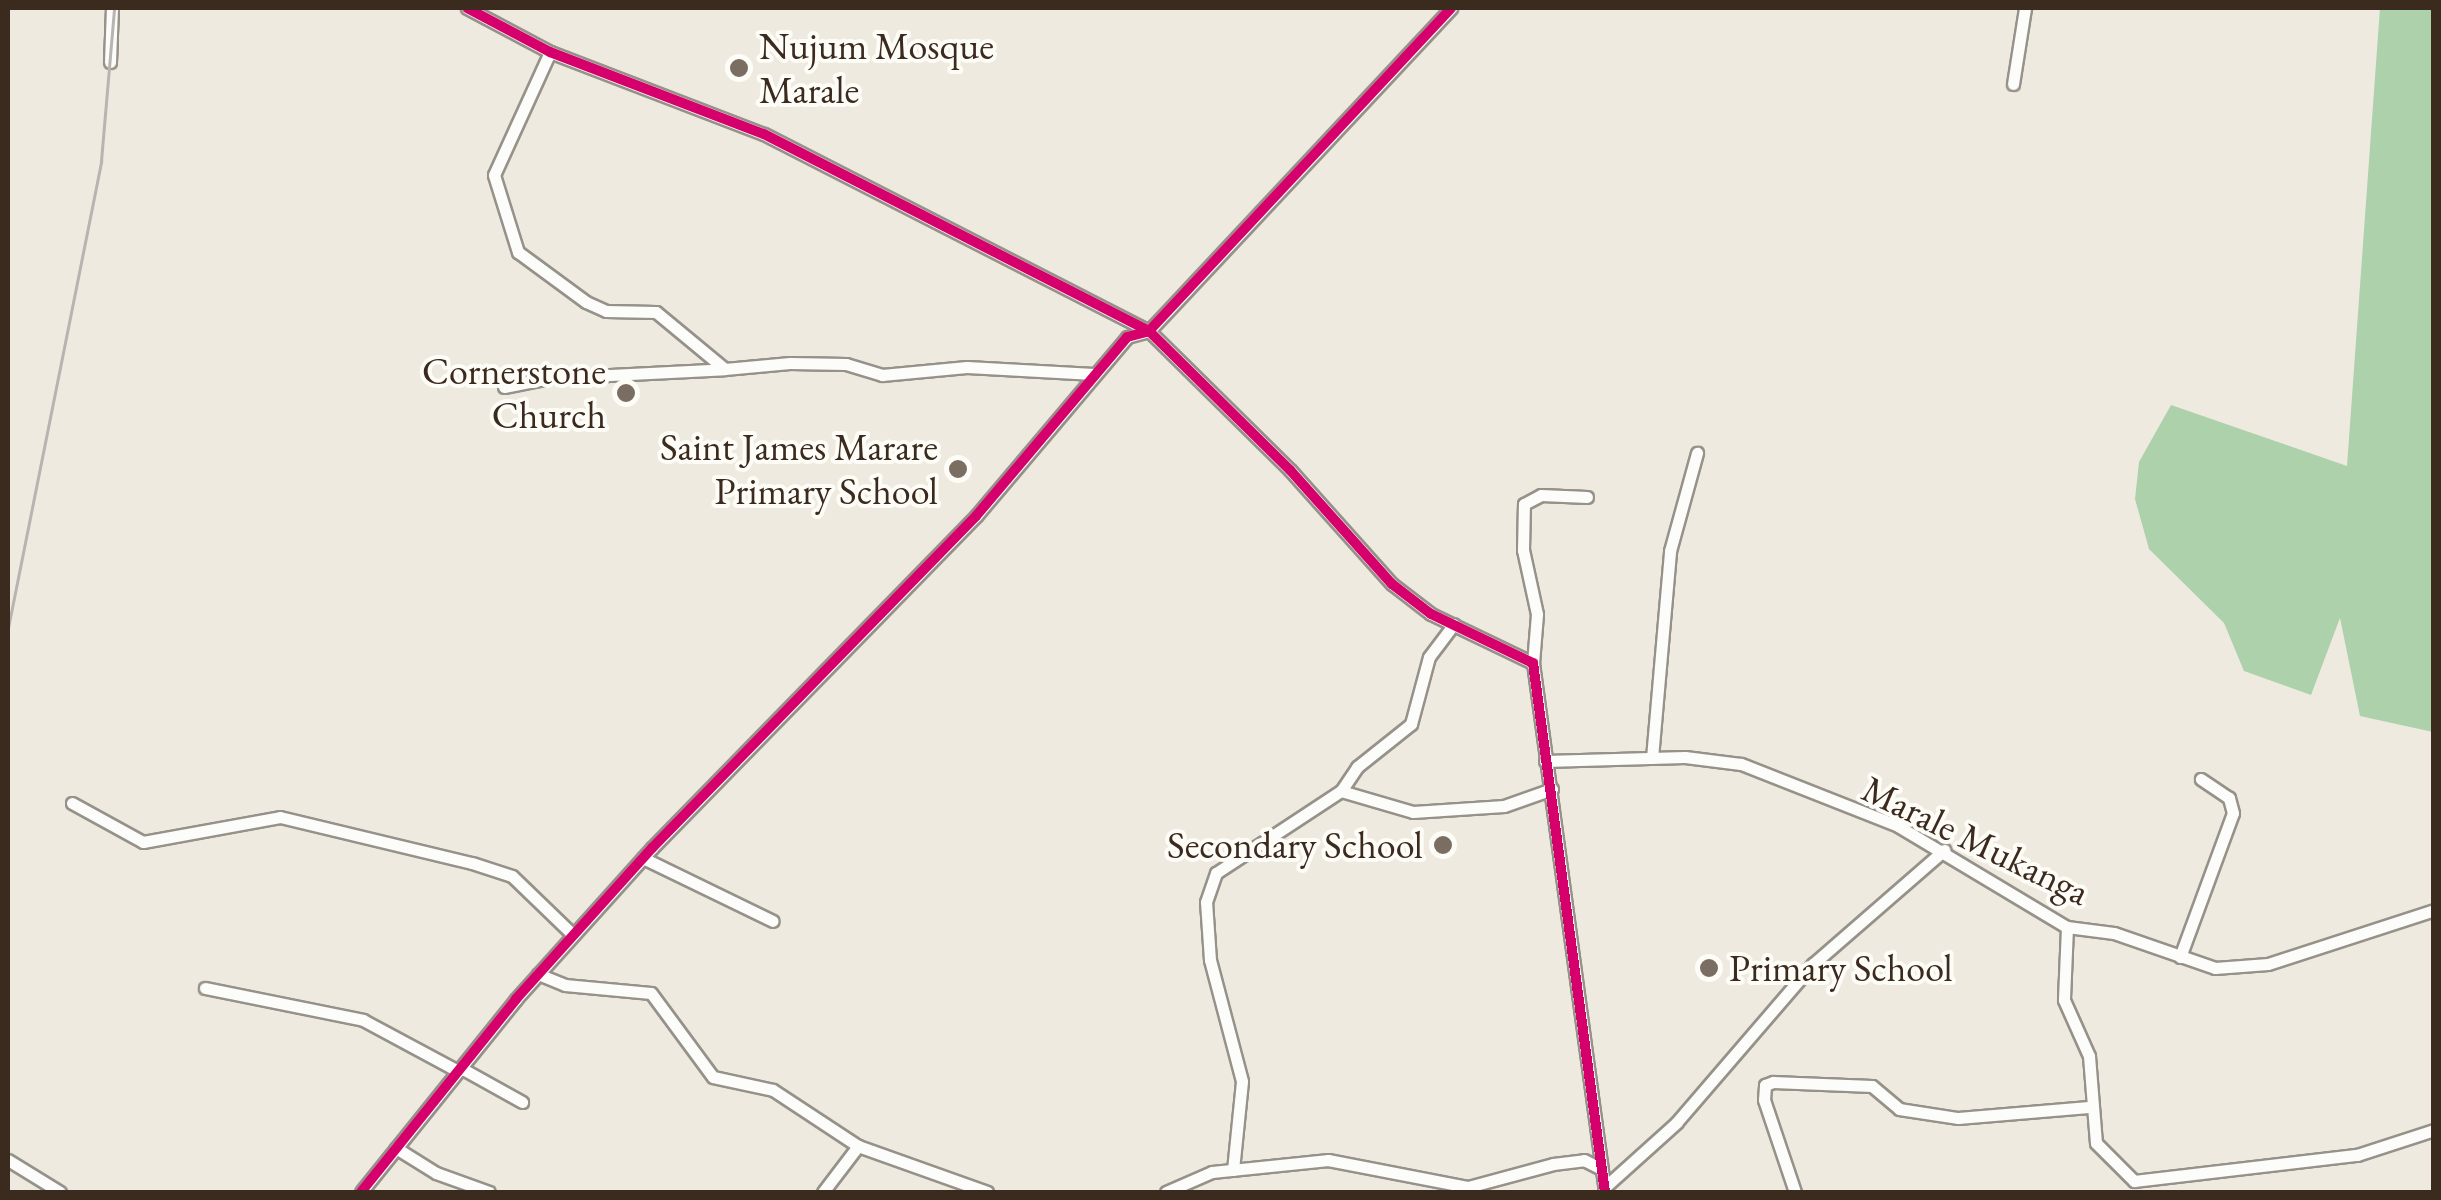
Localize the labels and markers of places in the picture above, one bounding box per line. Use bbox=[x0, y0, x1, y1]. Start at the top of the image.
place label: Nujum Mosque Marale bbox=[759, 23, 994, 112]
marker: Nujum Mosque Marale bbox=[728, 57, 750, 79]
place label: Cornerstone Church bbox=[422, 348, 606, 438]
marker: Cornerstone Church bbox=[615, 382, 637, 404]
place label: Saint James Marare Primary School bbox=[660, 424, 938, 514]
marker: Saint James Marare Primary School bbox=[947, 458, 969, 480]
place label: Secondary School bbox=[1167, 822, 1423, 868]
marker: Secondary School bbox=[1432, 834, 1454, 856]
place label: Primary School bbox=[1729, 945, 1953, 991]
marker: Primary School bbox=[1698, 957, 1720, 979]

